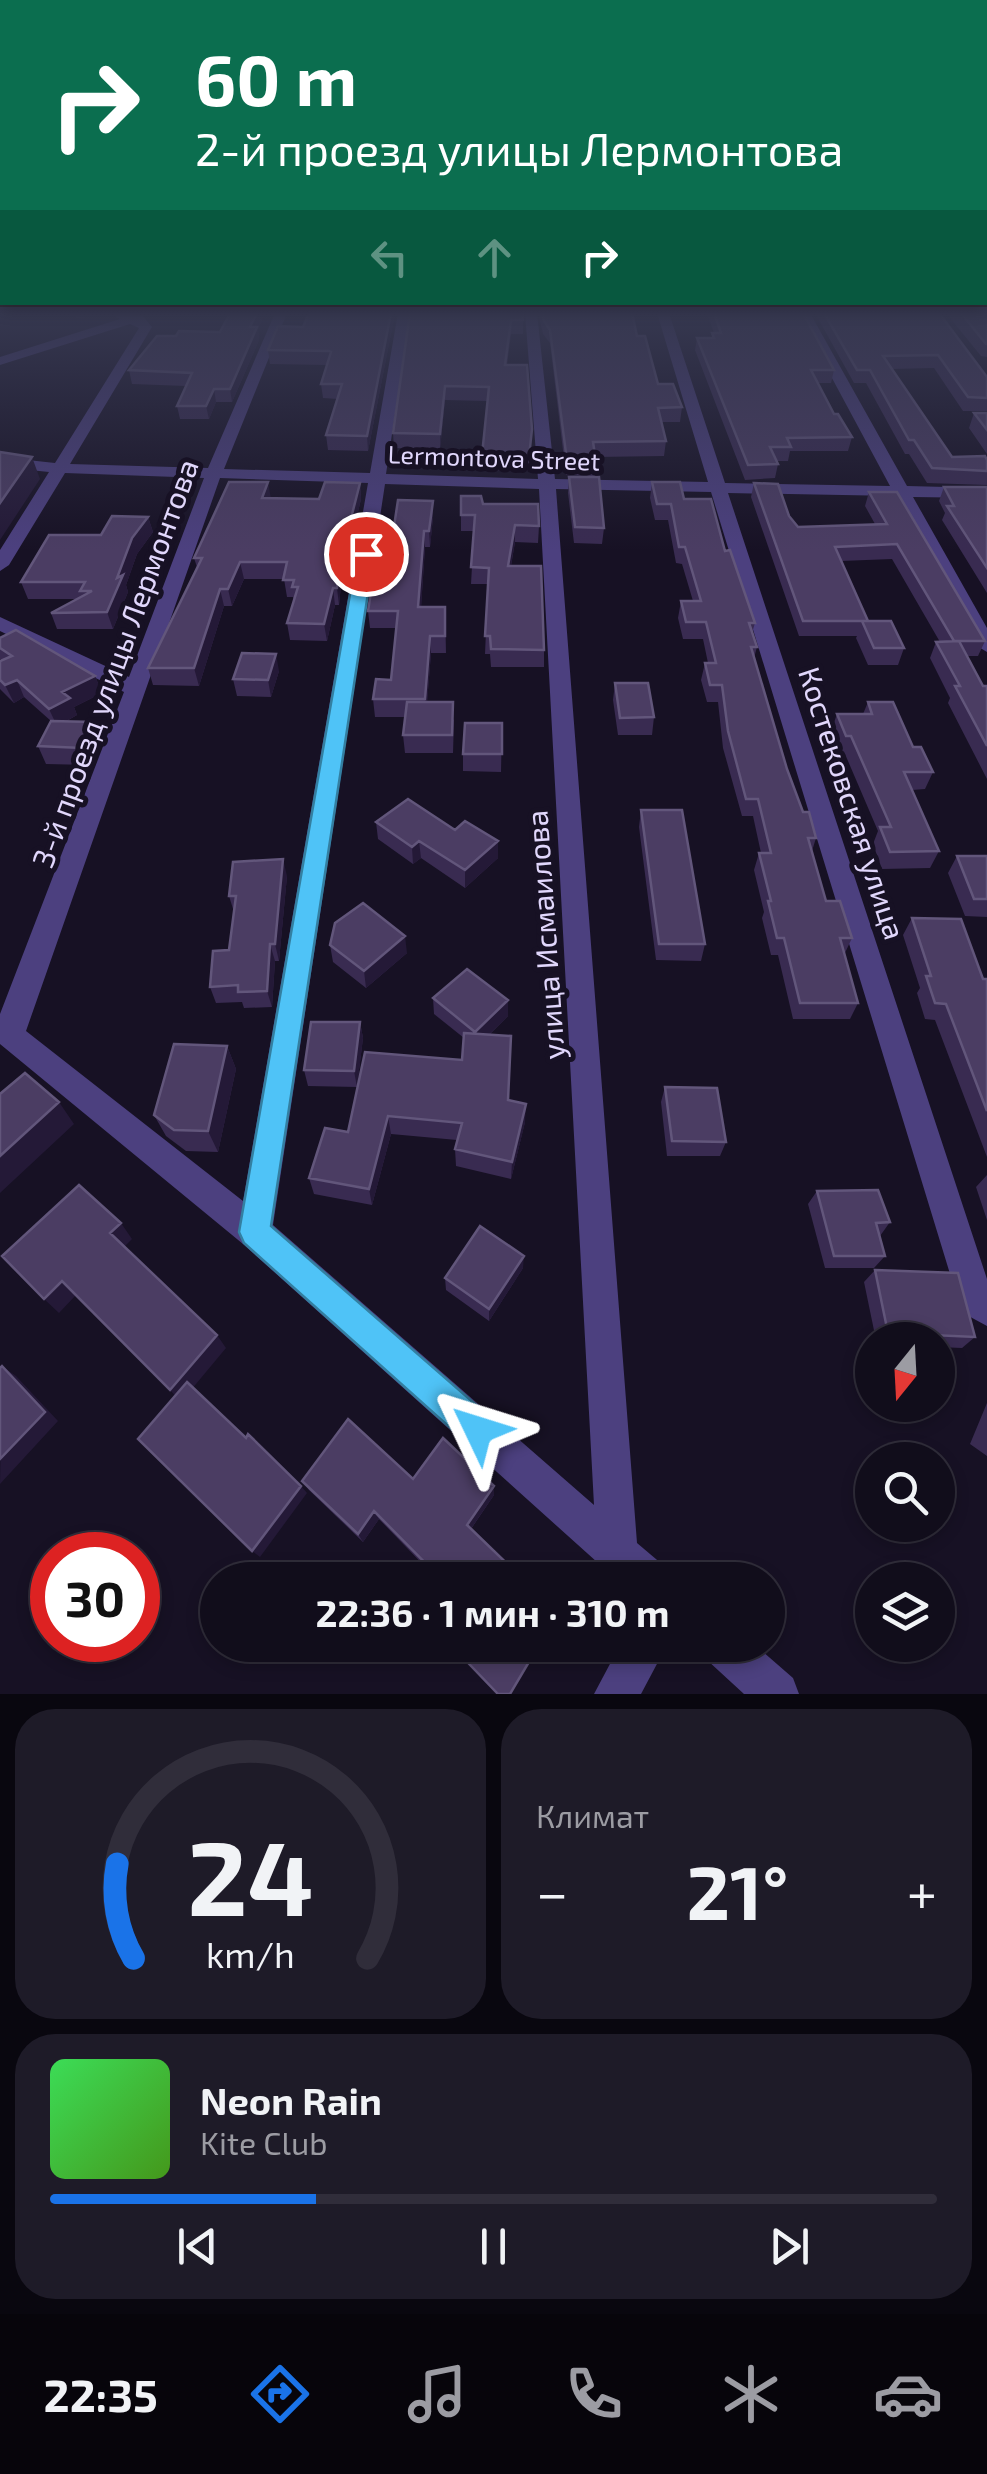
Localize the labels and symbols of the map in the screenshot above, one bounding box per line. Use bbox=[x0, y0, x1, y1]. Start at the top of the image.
street label: Lermontova Street bbox=[387, 438, 601, 476]
street label: 3-й проезд улицы Лермонтова bbox=[23, 454, 206, 872]
pin bbox=[324, 512, 409, 597]
street label: Костековская улица bbox=[791, 662, 914, 944]
street label: улица Исмаилова bbox=[517, 809, 572, 1061]
north arrow bbox=[855, 1322, 955, 1422]
position arrow bbox=[426, 1378, 530, 1482]
speed limit sign: 30 bbox=[30, 1532, 160, 1662]

